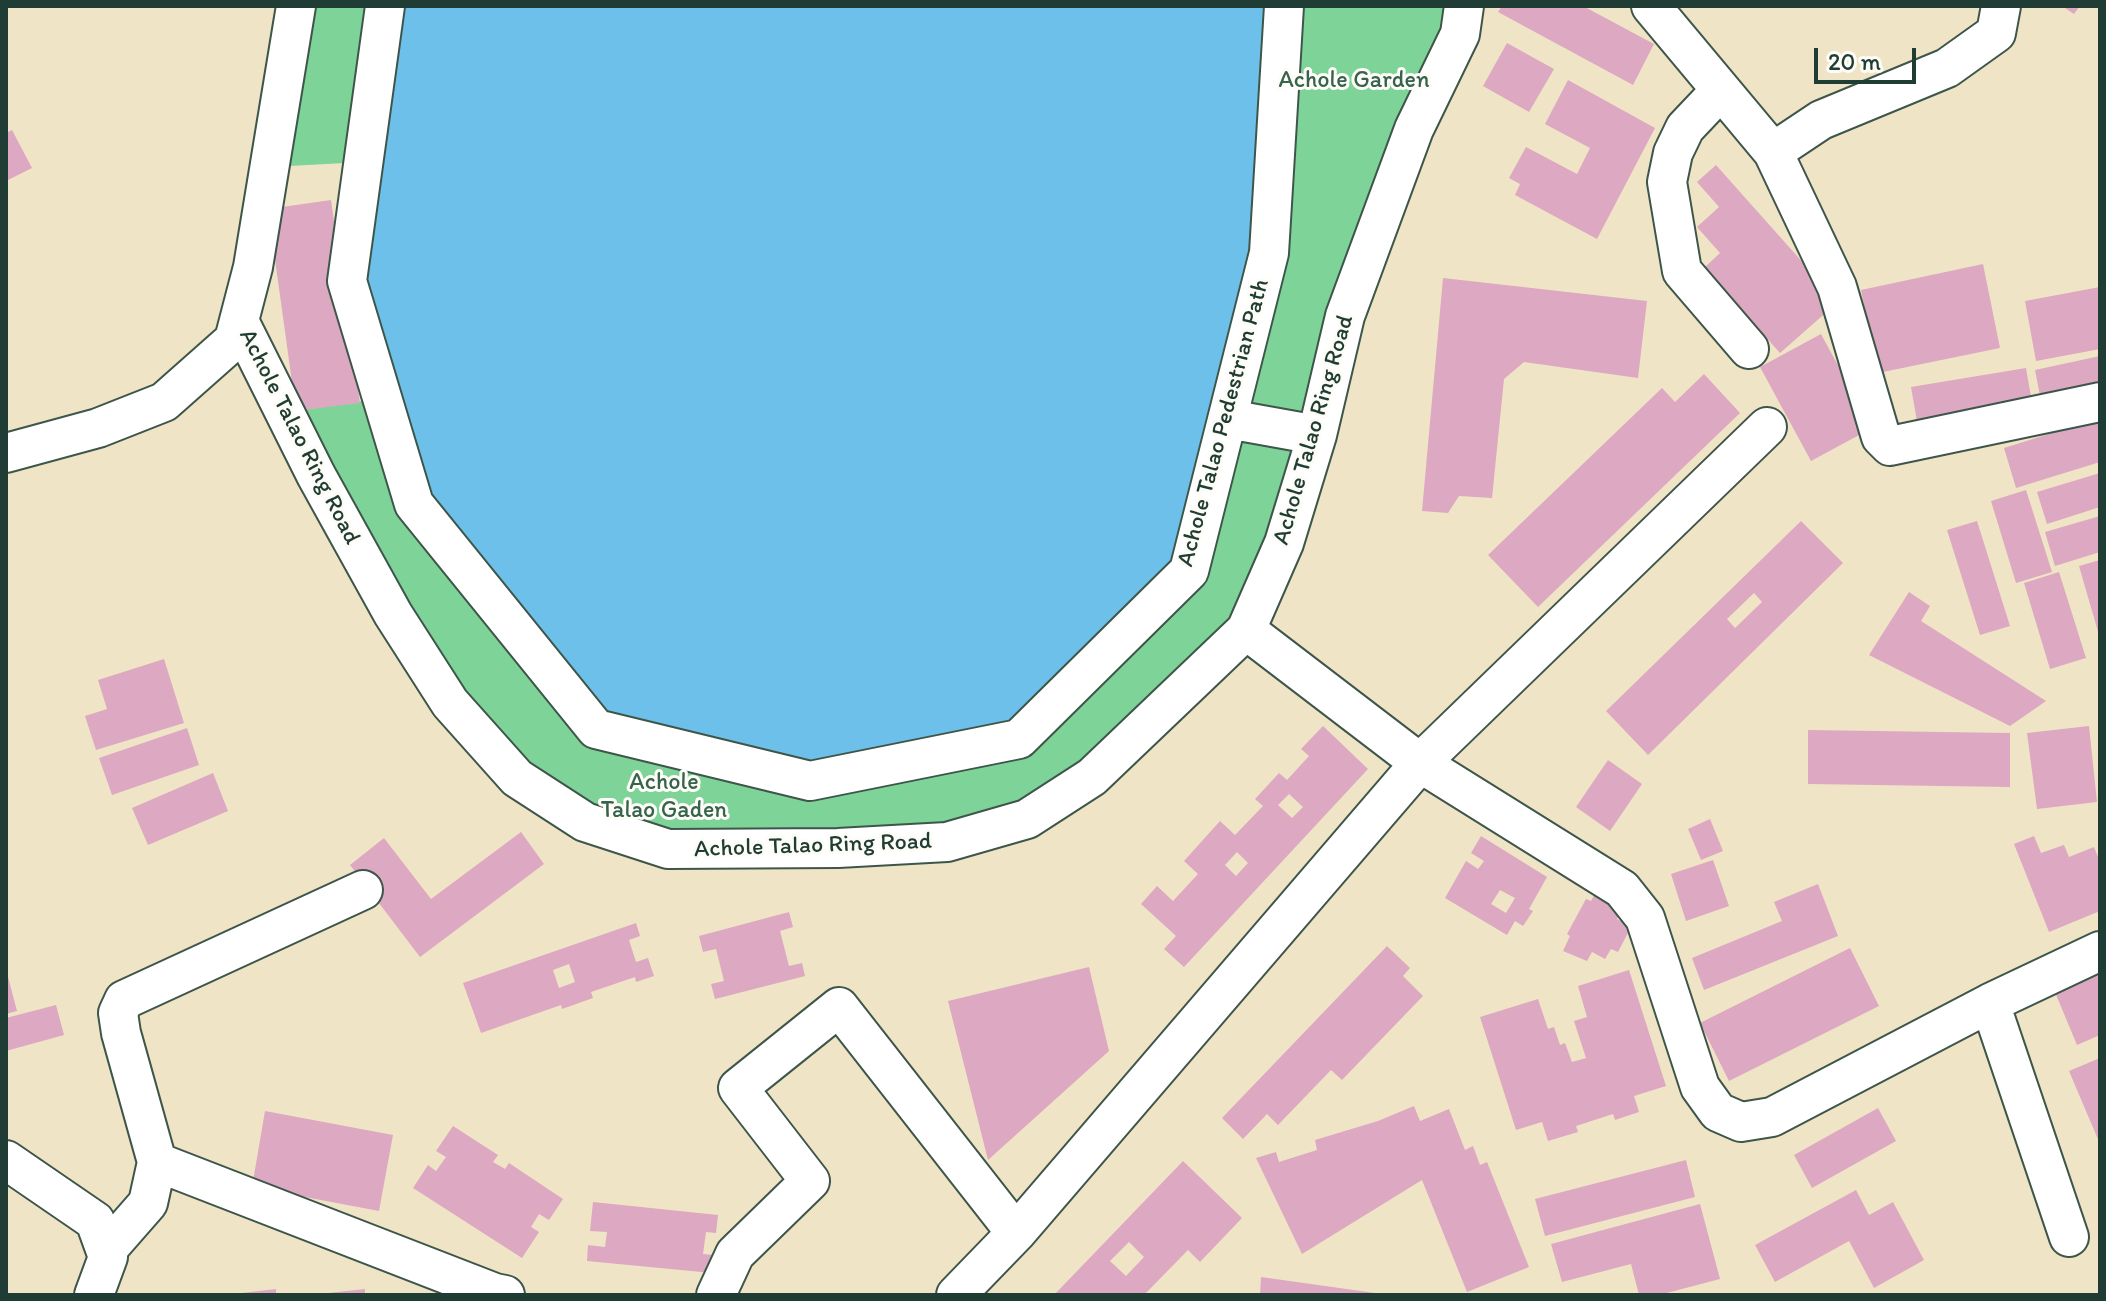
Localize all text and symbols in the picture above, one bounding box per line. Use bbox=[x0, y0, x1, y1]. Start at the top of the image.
scale bar bbox=[1818, 32, 1920, 82]
text: 20 m bbox=[1828, 47, 1881, 76]
park label: Achole Garden bbox=[1278, 67, 1430, 95]
street label: Achole Talao Pedestrian Path bbox=[1172, 276, 1276, 570]
street label: Achole Talao Ring Road bbox=[1267, 312, 1361, 548]
street label: Achole Talao Ring Road bbox=[232, 324, 366, 550]
park label: Achole Talao Gaden bbox=[601, 769, 727, 825]
street label: Achole Talao Ring Road bbox=[694, 827, 932, 865]

